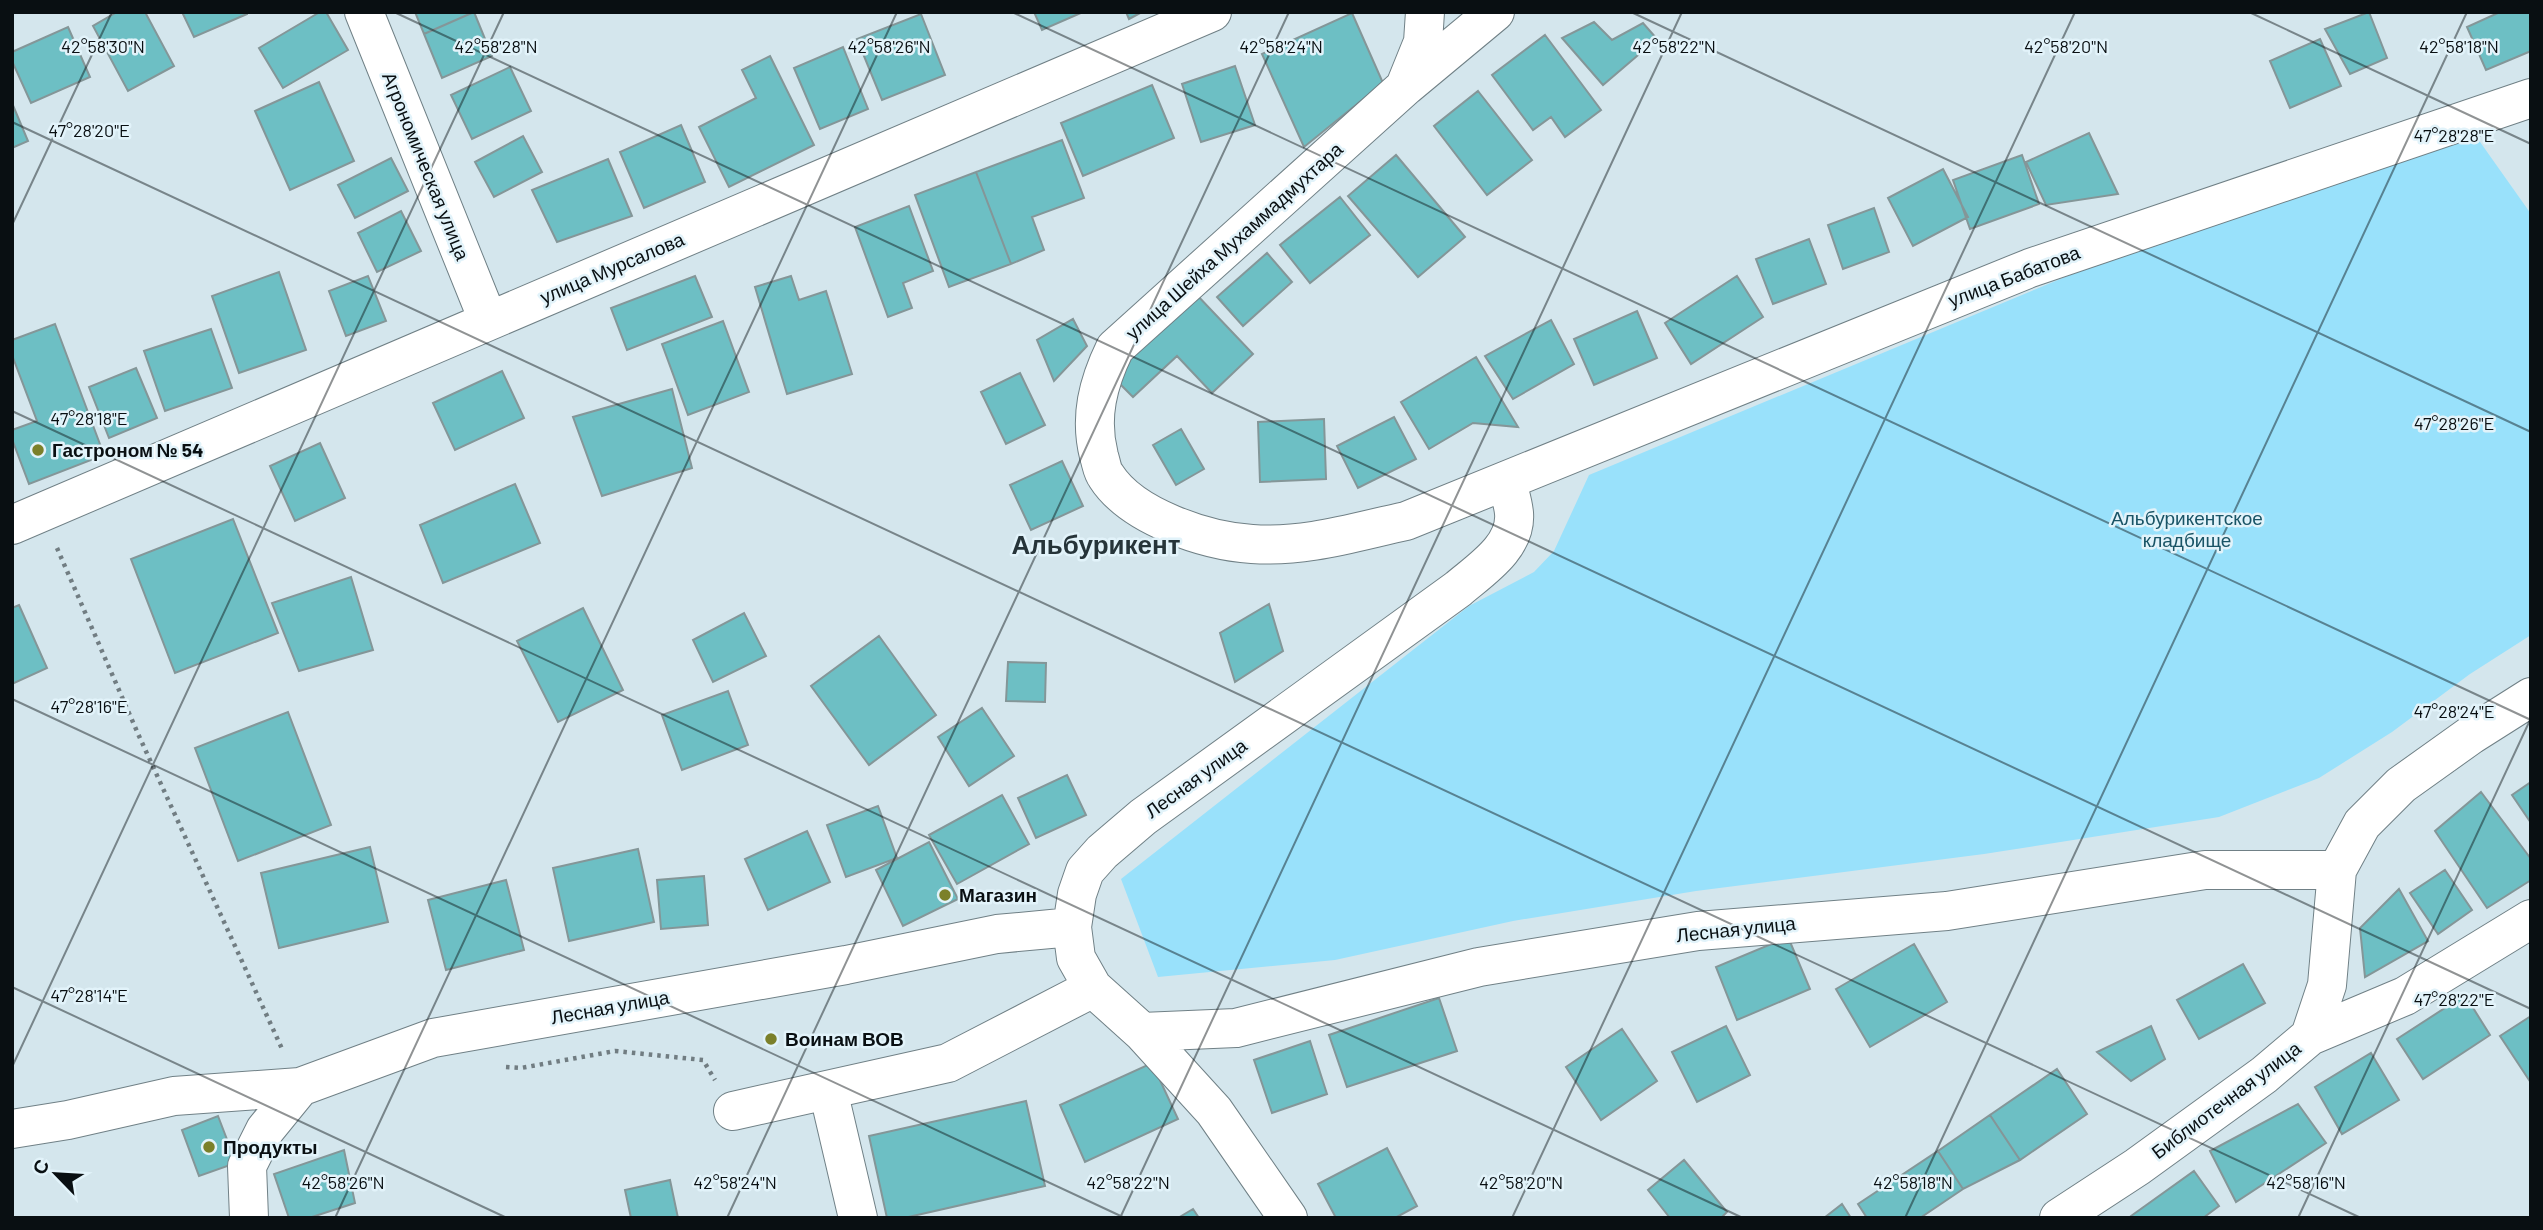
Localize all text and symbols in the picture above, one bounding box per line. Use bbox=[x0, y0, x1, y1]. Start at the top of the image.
text: 42°58'30"N bbox=[61, 35, 145, 57]
text: 42°58'28"N bbox=[454, 35, 538, 57]
text: 42°58'26"N bbox=[847, 35, 931, 57]
text: 42°58'24"N bbox=[1239, 35, 1323, 57]
text: 42°58'22"N bbox=[1632, 35, 1716, 57]
text: 42°58'20"N bbox=[2024, 35, 2108, 57]
text: 42°58'18"N bbox=[2419, 35, 2499, 57]
street label: Агрономическая улица bbox=[378, 68, 475, 264]
text: 47°28'20"E bbox=[48, 119, 130, 141]
text: 47°28'28"E bbox=[2414, 124, 2494, 146]
street label: улица Шейха Мухаммадмухтара bbox=[1121, 137, 1347, 344]
street label: улица Мурсалова bbox=[536, 227, 688, 308]
street label: улица Бабатова bbox=[1945, 240, 2083, 311]
text: 47°28'18"E bbox=[50, 407, 128, 429]
text: 47°28'26"E bbox=[2414, 412, 2494, 434]
place label: Гастроном № 54 bbox=[52, 438, 204, 461]
marker: Гастроном № 54 bbox=[30, 442, 46, 458]
park label: Альбурикентское кладбище bbox=[2111, 506, 2263, 551]
district label: Альбурикент bbox=[1012, 528, 1181, 559]
text: 47°28'16"E bbox=[50, 695, 128, 717]
text: 47°28'24"E bbox=[2413, 700, 2495, 722]
street label: Лесная улица bbox=[1140, 733, 1251, 822]
place label: Магазин bbox=[959, 883, 1037, 906]
marker: Магазин bbox=[937, 887, 953, 903]
street label: Лесная улица bbox=[1675, 911, 1797, 946]
text: 47°28'14"E bbox=[50, 984, 128, 1006]
street label: Лесная улица bbox=[549, 985, 671, 1028]
text: 47°28'22"E bbox=[2413, 988, 2495, 1010]
place label: Воинам ВОВ bbox=[785, 1027, 904, 1050]
marker: Воинам ВОВ bbox=[763, 1031, 779, 1047]
street label: Библиотечная улица bbox=[2147, 1036, 2305, 1163]
place label: Продукты bbox=[223, 1135, 318, 1158]
north arrow bbox=[21, 1139, 91, 1209]
marker: Продукты bbox=[201, 1139, 217, 1155]
text: С bbox=[27, 1155, 54, 1178]
text: 42°58'26"N bbox=[301, 1171, 385, 1193]
text: 42°58'24"N bbox=[693, 1171, 777, 1193]
text: 42°58'22"N bbox=[1086, 1171, 1170, 1193]
text: 42°58'20"N bbox=[1479, 1171, 1563, 1193]
text: 42°58'18"N bbox=[1873, 1171, 1953, 1193]
text: 42°58'16"N bbox=[2266, 1171, 2346, 1193]

